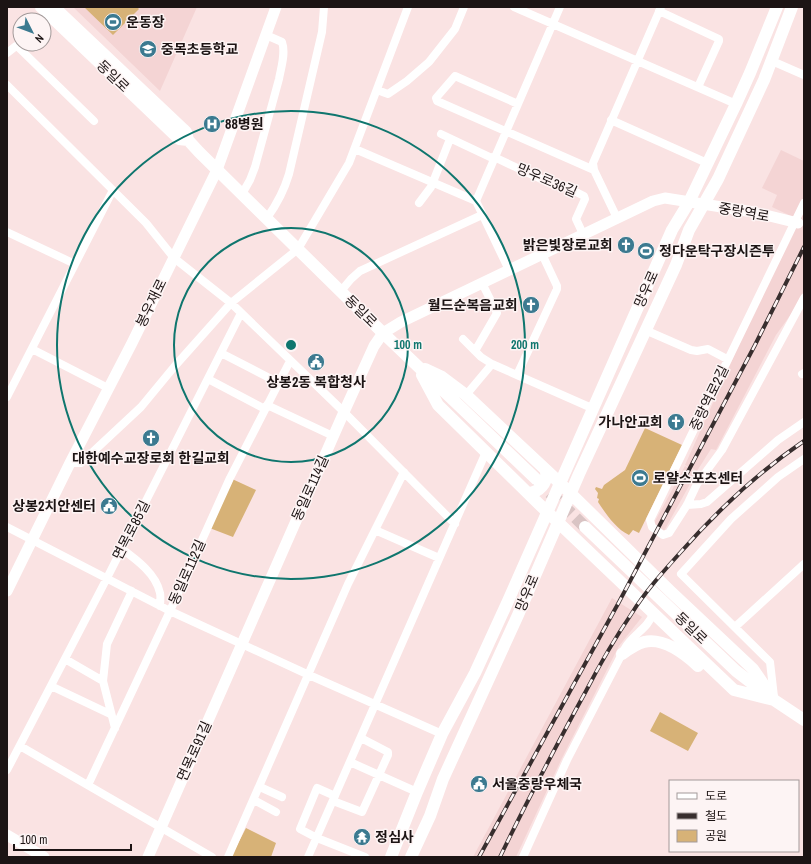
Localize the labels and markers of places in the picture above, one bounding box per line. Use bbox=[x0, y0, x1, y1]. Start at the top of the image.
sports icon: 운동장 bbox=[103, 12, 123, 32]
place label: 운동장 bbox=[126, 13, 165, 31]
school or university icon: 중목초등학교 bbox=[138, 39, 158, 59]
place label: 중목초등학교 bbox=[161, 40, 238, 58]
hospital icon: 88병원 bbox=[202, 114, 222, 134]
place label: 88병원 bbox=[225, 115, 264, 133]
church icon: 밝은빛장로교회 bbox=[616, 235, 636, 255]
place label: 밝은빛장로교회 bbox=[523, 236, 613, 254]
sports icon: 정다운탁구장시즌투 bbox=[636, 241, 656, 261]
place label: 정다운탁구장시즌투 bbox=[659, 242, 775, 260]
church icon: 월드순복음교회 bbox=[521, 295, 541, 315]
place label: 월드순복음교회 bbox=[428, 296, 518, 314]
centre of rings bbox=[284, 338, 298, 352]
public building icon: 상봉2동 복합청사 bbox=[306, 352, 326, 372]
place label: 상봉2동 복합청사 bbox=[266, 373, 366, 391]
church icon: 가나안교회 bbox=[666, 412, 686, 432]
place label: 가나안교회 bbox=[599, 413, 663, 431]
church icon: 대한예수교장로회 한길교회 bbox=[141, 428, 161, 448]
place label: 대한예수교장로회 한길교회 bbox=[72, 449, 230, 467]
sports icon: 로얄스포츠센터 bbox=[630, 468, 650, 488]
place label: 로얄스포츠센터 bbox=[653, 469, 743, 487]
public building icon: 상봉2치안센터 bbox=[99, 496, 119, 516]
place label: 상봉2치안센터 bbox=[12, 497, 96, 515]
public building icon: 서울중랑우체국 bbox=[469, 774, 489, 794]
place label: 서울중랑우체국 bbox=[492, 775, 582, 793]
temple icon: 정심사 bbox=[352, 827, 372, 847]
place label: 정심사 bbox=[375, 828, 414, 846]

